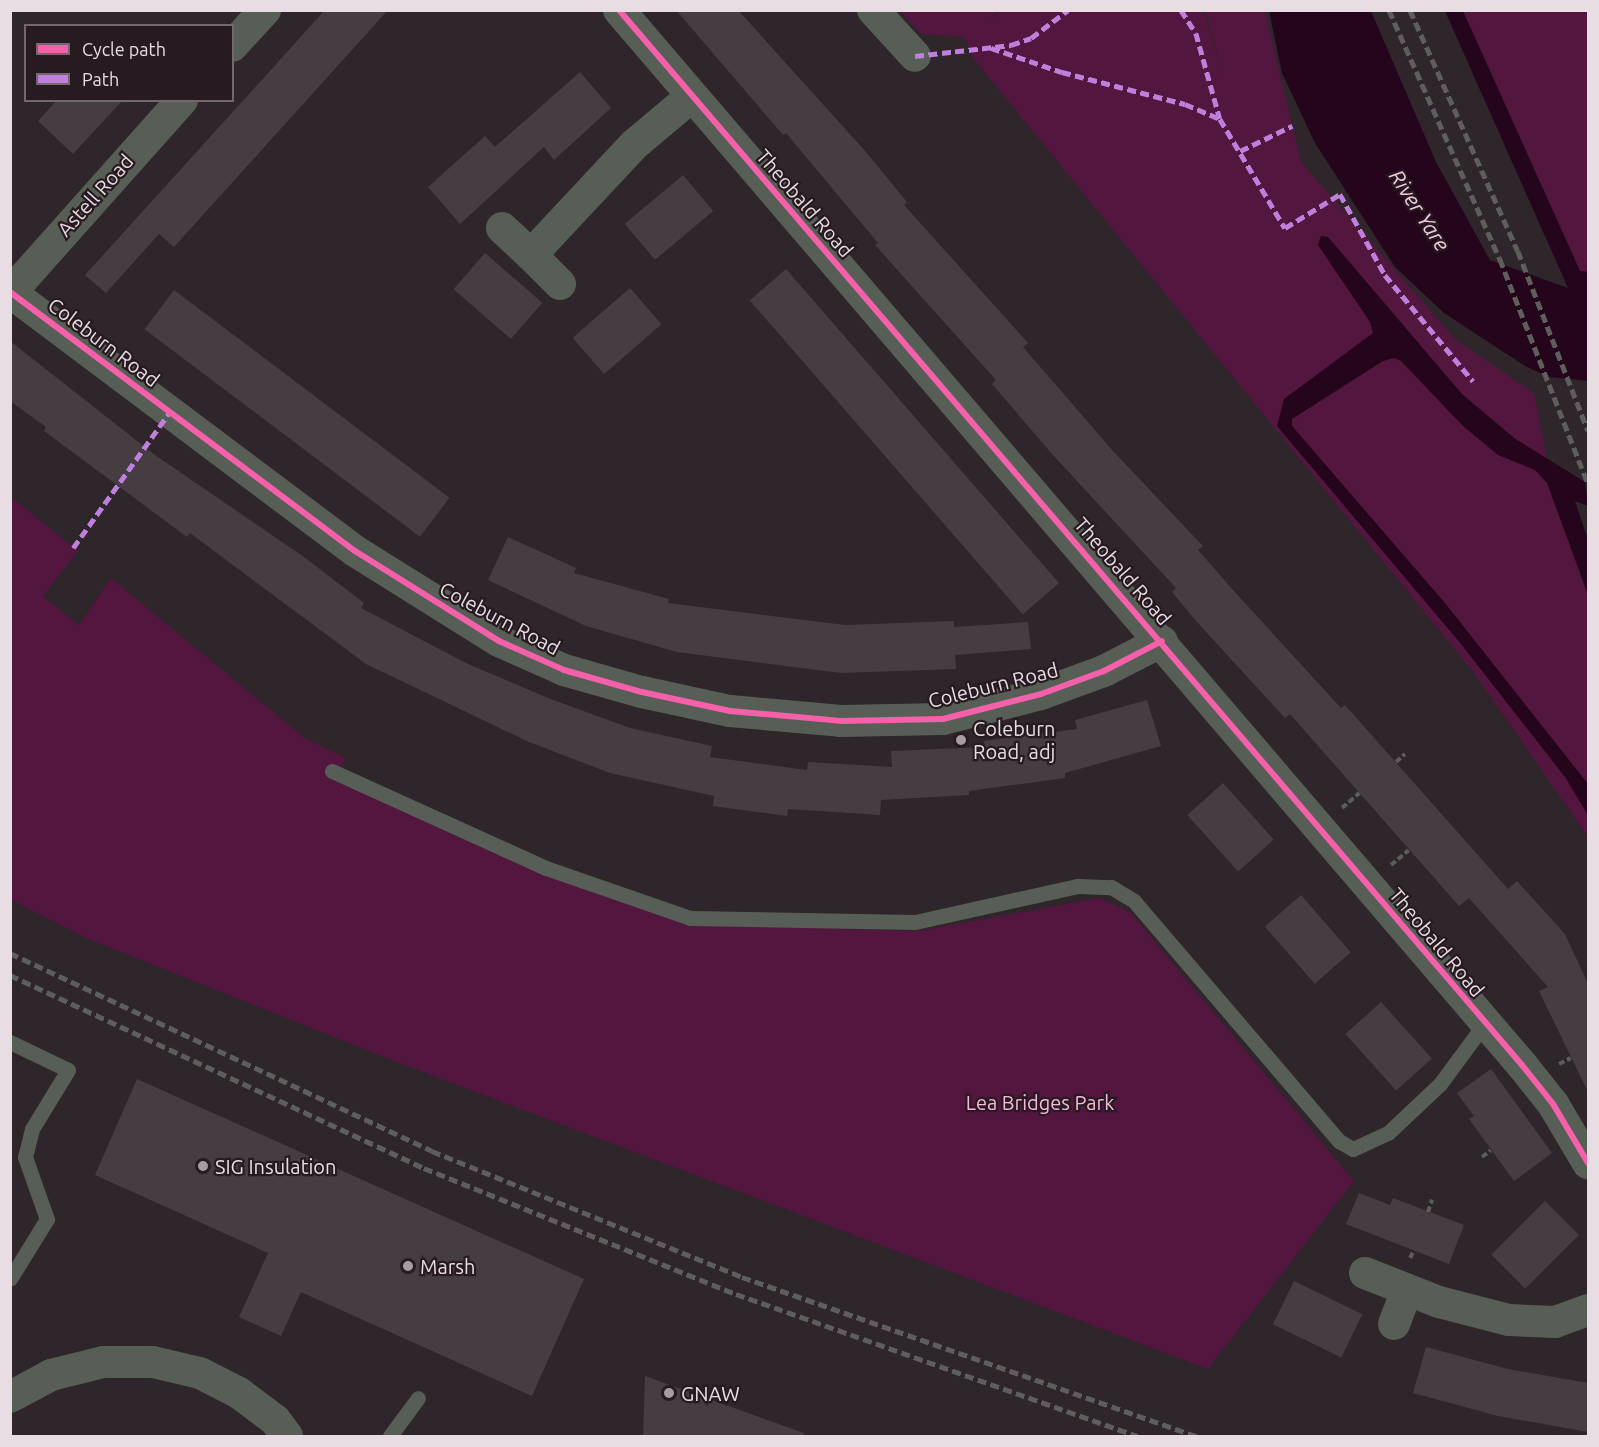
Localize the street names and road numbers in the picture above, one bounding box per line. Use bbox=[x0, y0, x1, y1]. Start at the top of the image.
street label: Theobald Road bbox=[752, 144, 858, 262]
street label: Astell Road bbox=[52, 149, 138, 241]
street label: Coleburn Road bbox=[44, 292, 164, 392]
street label: Theobald Road bbox=[1070, 512, 1176, 630]
street label: Coleburn Road bbox=[436, 576, 564, 660]
street label: Coleburn Road bbox=[926, 657, 1060, 713]
street label: Theobald Road bbox=[1384, 883, 1490, 1001]

